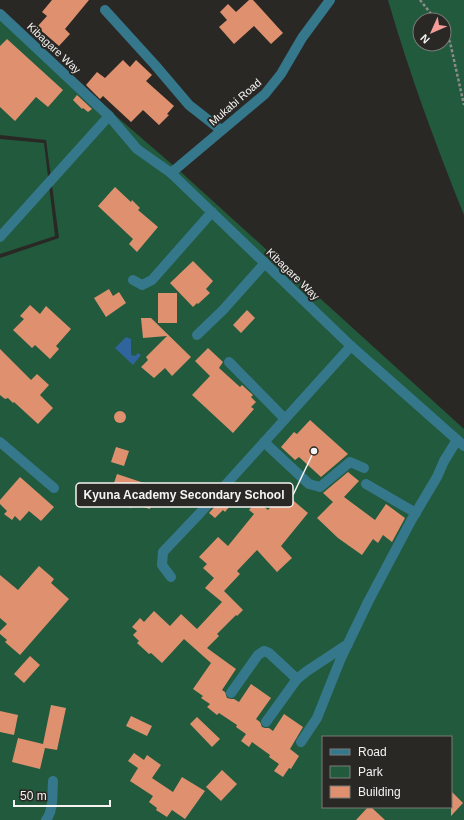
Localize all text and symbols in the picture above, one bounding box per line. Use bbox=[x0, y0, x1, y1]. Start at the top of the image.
north arrow bbox=[412, 12, 452, 52]
street label: Kibagare Way bbox=[25, 20, 84, 76]
text: N bbox=[418, 32, 432, 46]
street label: Mukabi Road bbox=[207, 76, 263, 128]
street label: Kibagare Way bbox=[264, 246, 322, 303]
callout: Kyuna Academy Secondary School bbox=[76, 483, 293, 507]
text: Kyuna Academy Secondary School bbox=[84, 488, 284, 502]
legend bbox=[322, 736, 452, 808]
text: Road bbox=[358, 745, 387, 759]
text: Park bbox=[358, 765, 384, 779]
scale bar bbox=[14, 782, 110, 808]
text: Building bbox=[358, 785, 401, 799]
text: 50 m bbox=[20, 789, 47, 803]

